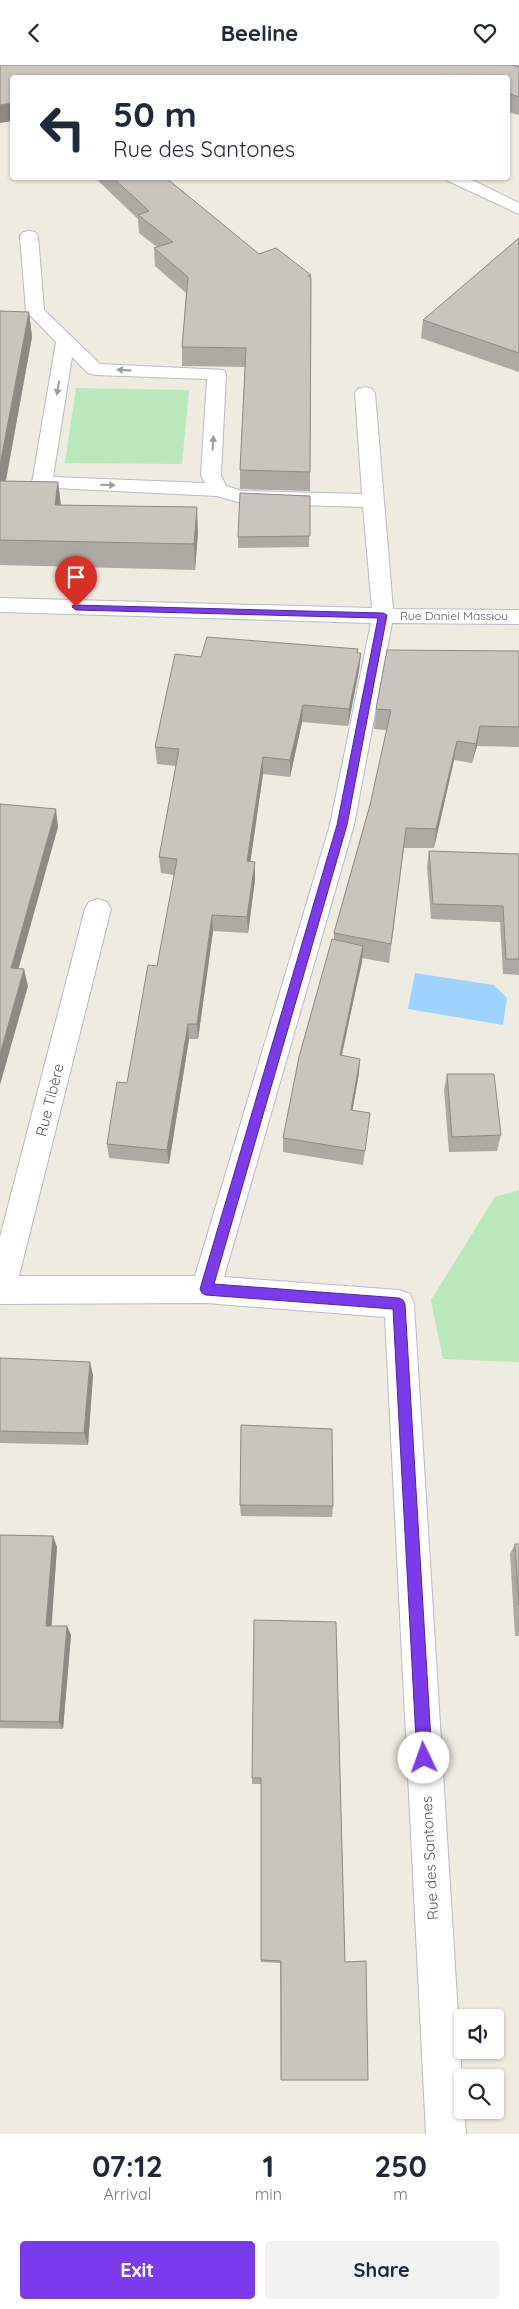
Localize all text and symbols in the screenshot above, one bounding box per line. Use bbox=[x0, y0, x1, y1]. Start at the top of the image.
icon: back bbox=[20, 19, 48, 47]
text: Beeline bbox=[221, 19, 298, 47]
icon: heart bbox=[471, 19, 499, 47]
text: 50 m bbox=[113, 92, 197, 136]
icon: left bbox=[30, 95, 95, 160]
text: Rue des Santones bbox=[113, 135, 295, 163]
one-way arrow bbox=[115, 366, 131, 374]
one-way arrow bbox=[53, 381, 61, 397]
one-way arrow bbox=[209, 434, 217, 450]
one-way arrow bbox=[100, 482, 116, 490]
pin bbox=[55, 556, 97, 607]
icon: arrive bbox=[62, 563, 90, 591]
street label: Rue Daniel Massiou bbox=[400, 608, 508, 623]
street label: Rue Tibère bbox=[31, 1061, 68, 1138]
position arrow bbox=[397, 1731, 449, 1783]
street label: Rue des Santones bbox=[417, 1796, 442, 1921]
map controls bbox=[454, 2009, 504, 2119]
button: sound bbox=[454, 2009, 504, 2059]
button: search bbox=[454, 2069, 504, 2119]
text: 07:12 bbox=[92, 2147, 163, 2185]
text: 1 bbox=[263, 2147, 274, 2185]
text: 250 bbox=[374, 2147, 427, 2185]
text: Arrival bbox=[103, 2184, 151, 2204]
text: min bbox=[255, 2184, 282, 2204]
text: m bbox=[393, 2184, 408, 2204]
button: Exit bbox=[20, 2241, 255, 2299]
button: Share bbox=[265, 2241, 499, 2299]

